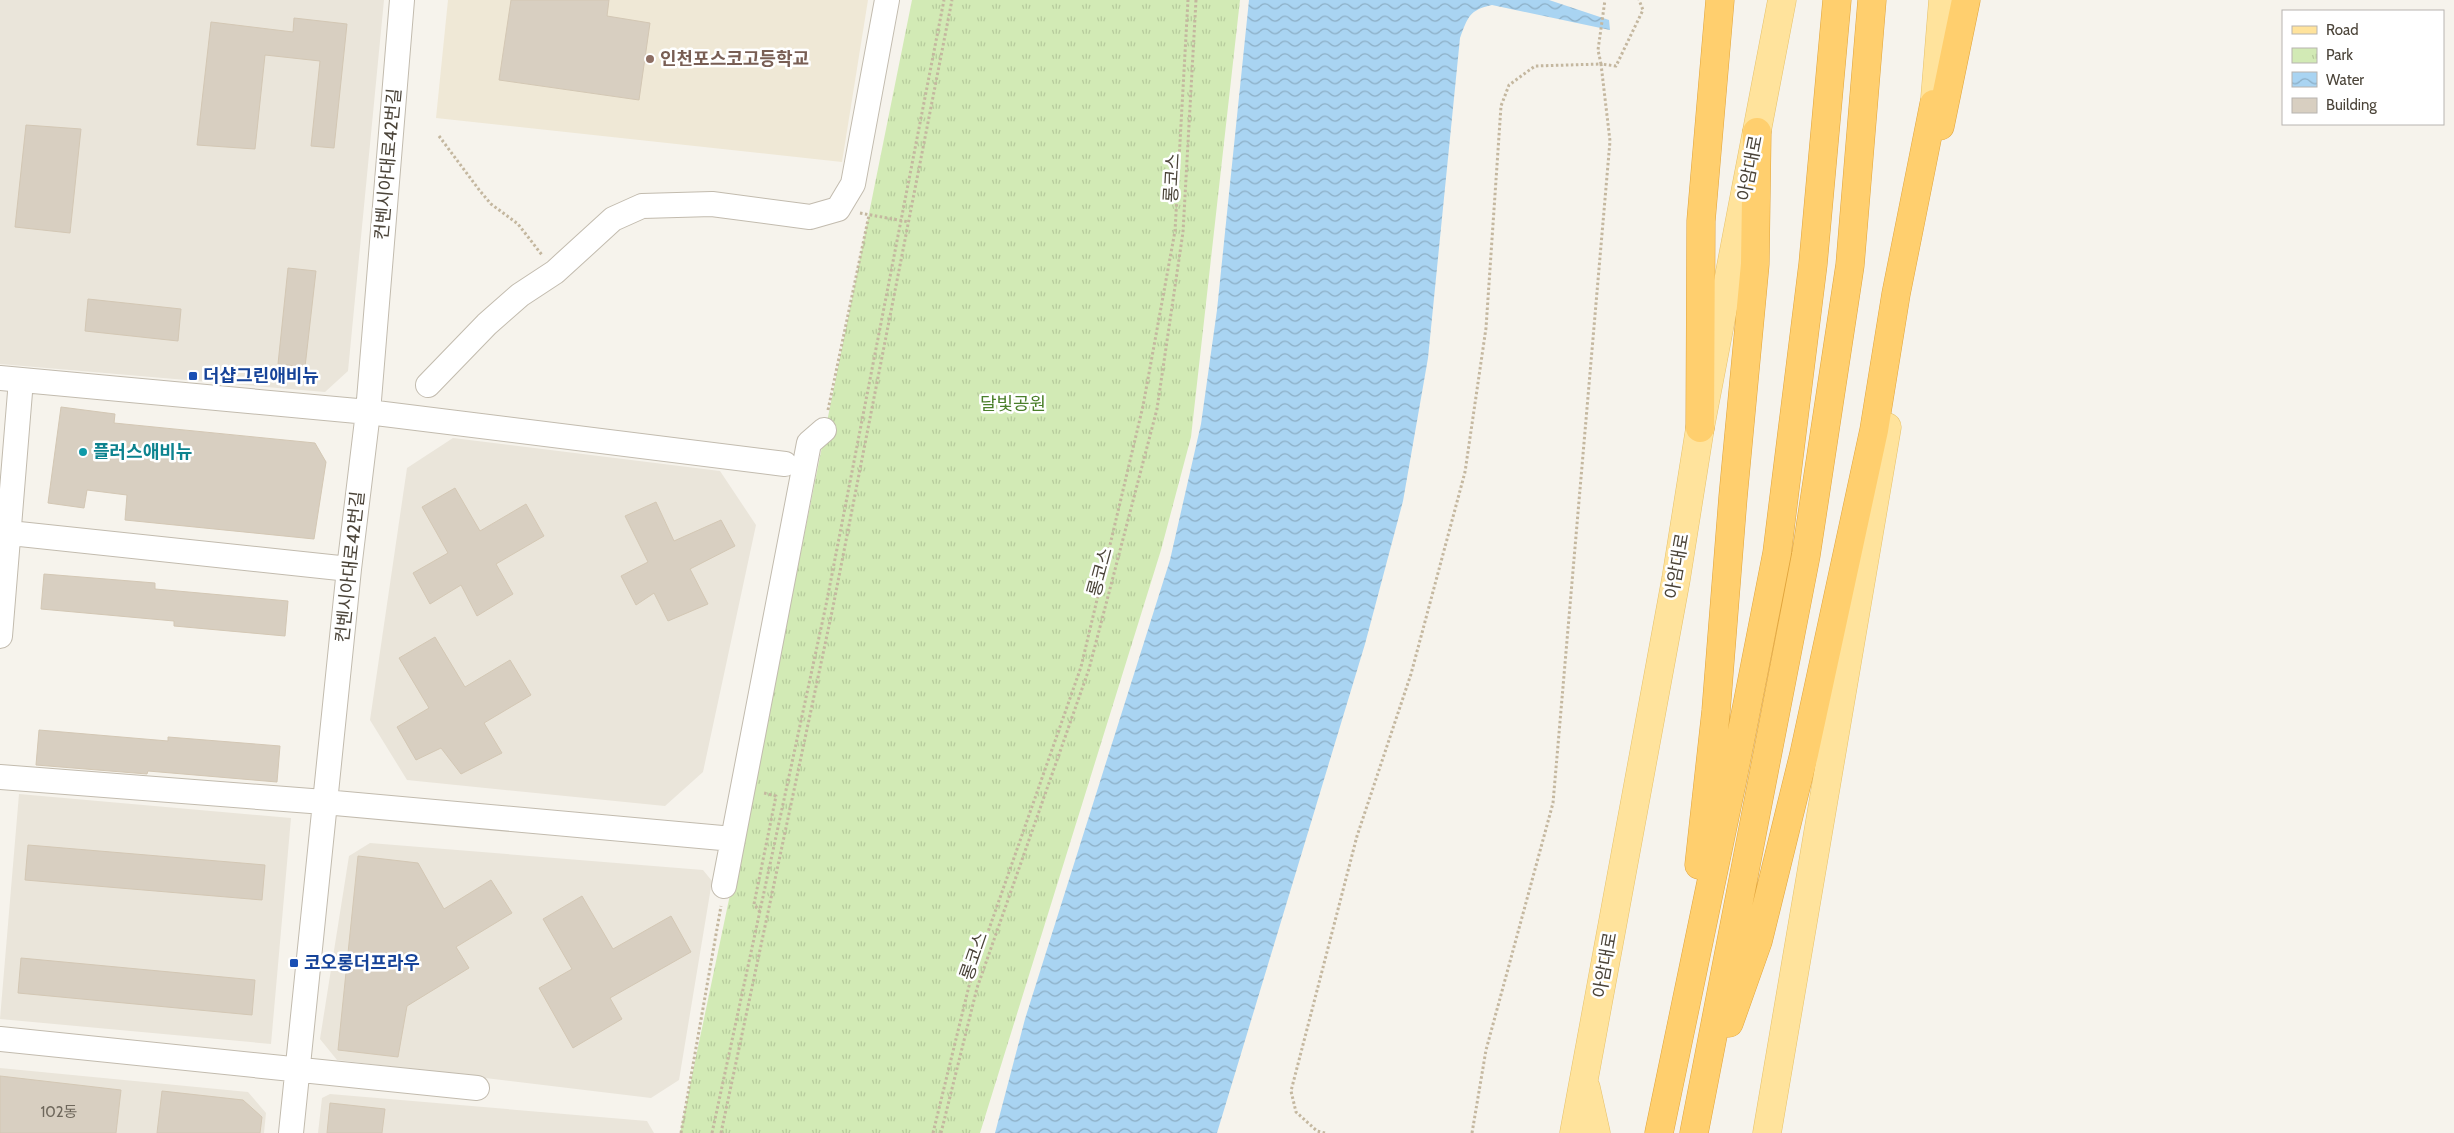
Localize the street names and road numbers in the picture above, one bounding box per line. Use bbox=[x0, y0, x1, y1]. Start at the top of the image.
street label: 컨벤시아대로42번길 bbox=[370, 87, 406, 241]
street label: 아암대로 bbox=[1733, 133, 1767, 203]
street label: 롱코스 bbox=[1160, 153, 1184, 203]
street label: 컨벤시아대로42번길 bbox=[331, 490, 369, 644]
street label: 아암대로 bbox=[1660, 531, 1694, 601]
street label: 롱코스 bbox=[1083, 545, 1117, 599]
street label: 롱코스 bbox=[956, 929, 992, 983]
street label: 아암대로 bbox=[1588, 930, 1622, 1000]

